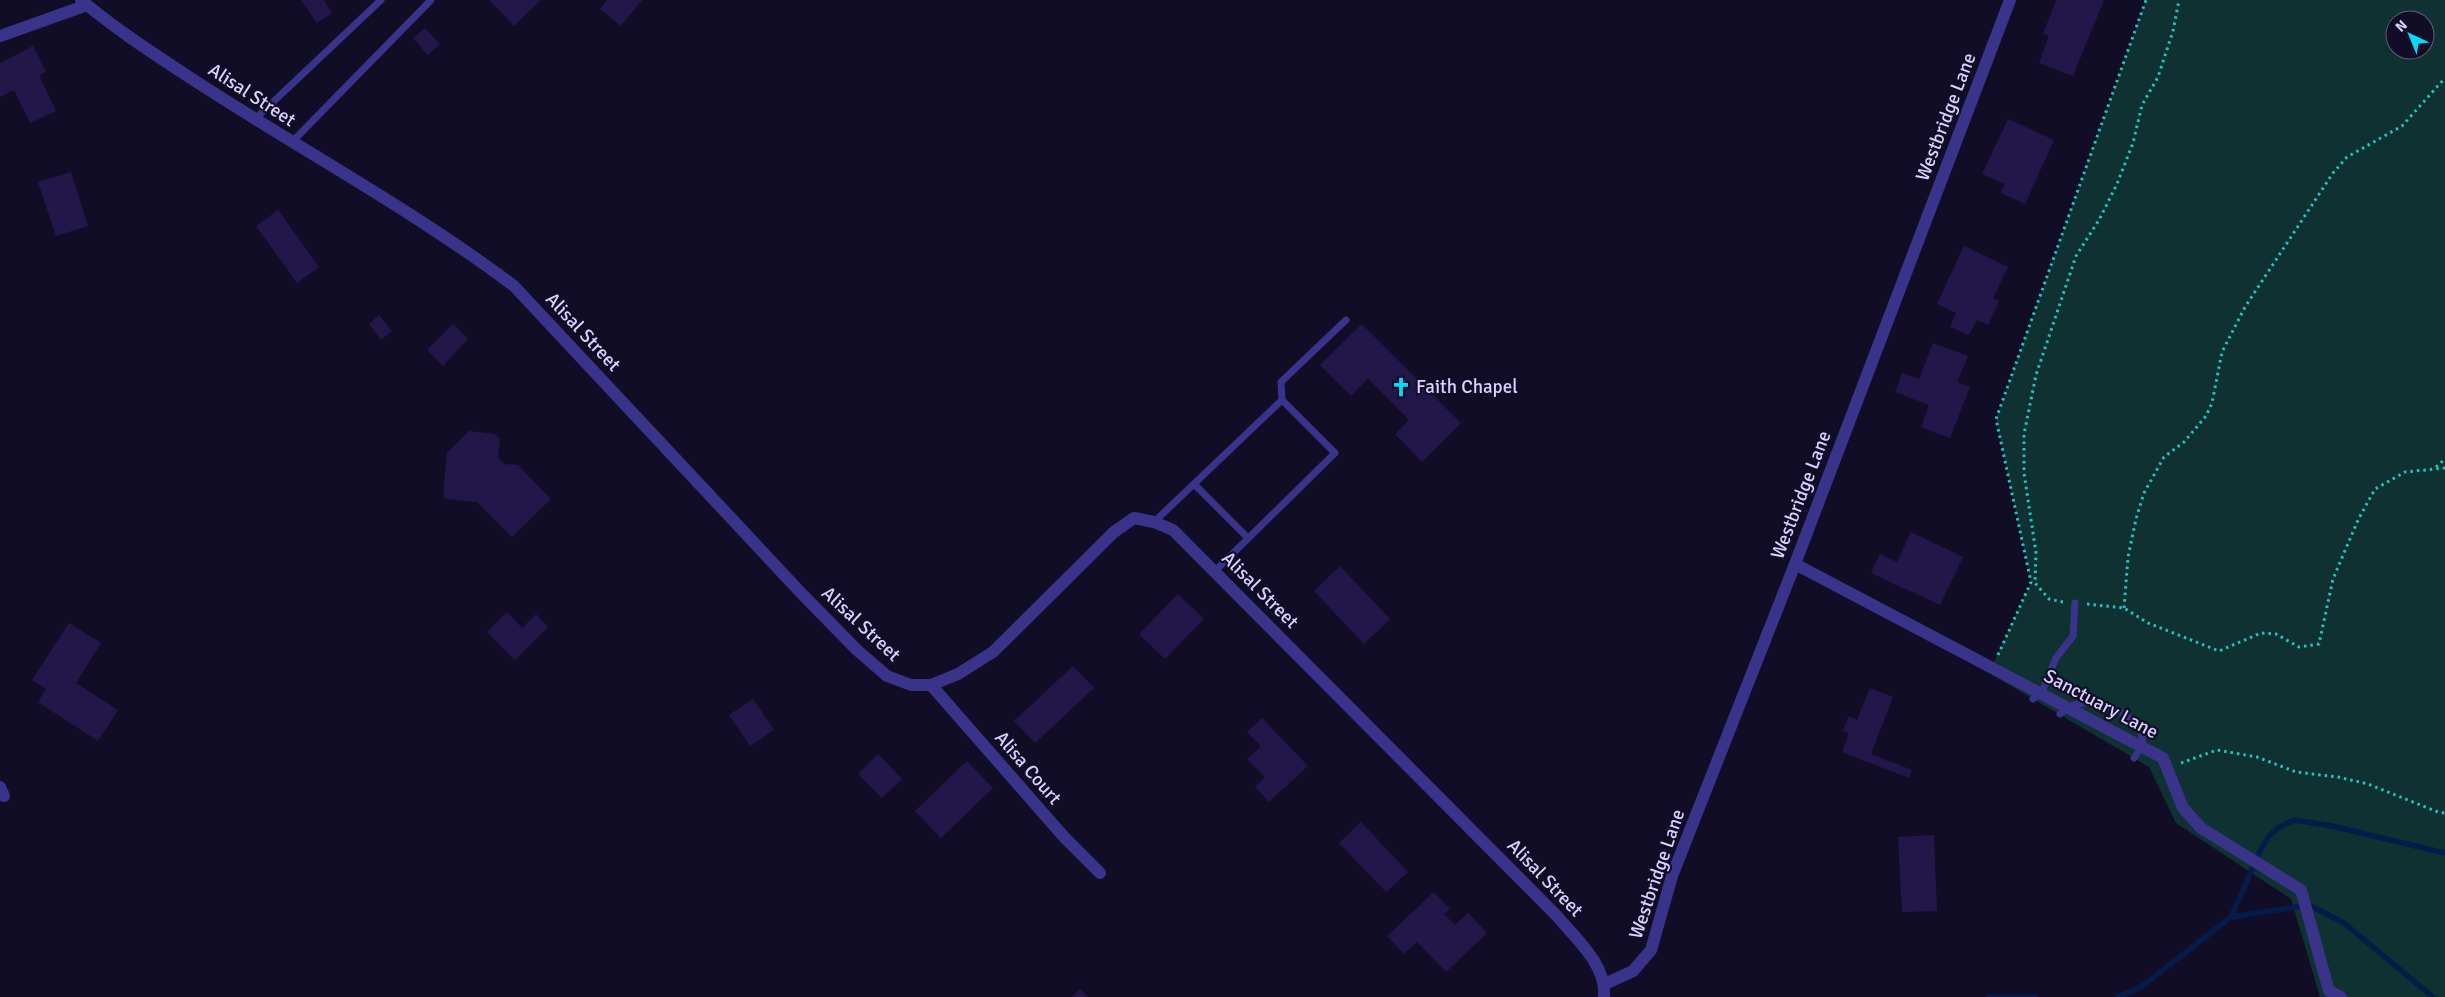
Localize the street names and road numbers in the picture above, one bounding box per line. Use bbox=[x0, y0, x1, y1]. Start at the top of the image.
street label: Westbridge Lane bbox=[1911, 49, 1981, 185]
street label: Alisal Street bbox=[204, 58, 300, 132]
street label: Alisal Street bbox=[540, 288, 626, 377]
street label: Westbridge Lane bbox=[1766, 427, 1836, 563]
street label: Alisal Street bbox=[1216, 546, 1304, 634]
street label: Alisal Street bbox=[817, 581, 906, 667]
street label: Sanctuary Lane bbox=[2040, 664, 2162, 744]
street label: Alisa Court bbox=[989, 726, 1067, 810]
street label: Westbridge Lane bbox=[1624, 806, 1690, 942]
street label: Alisal Street bbox=[1502, 834, 1588, 922]

